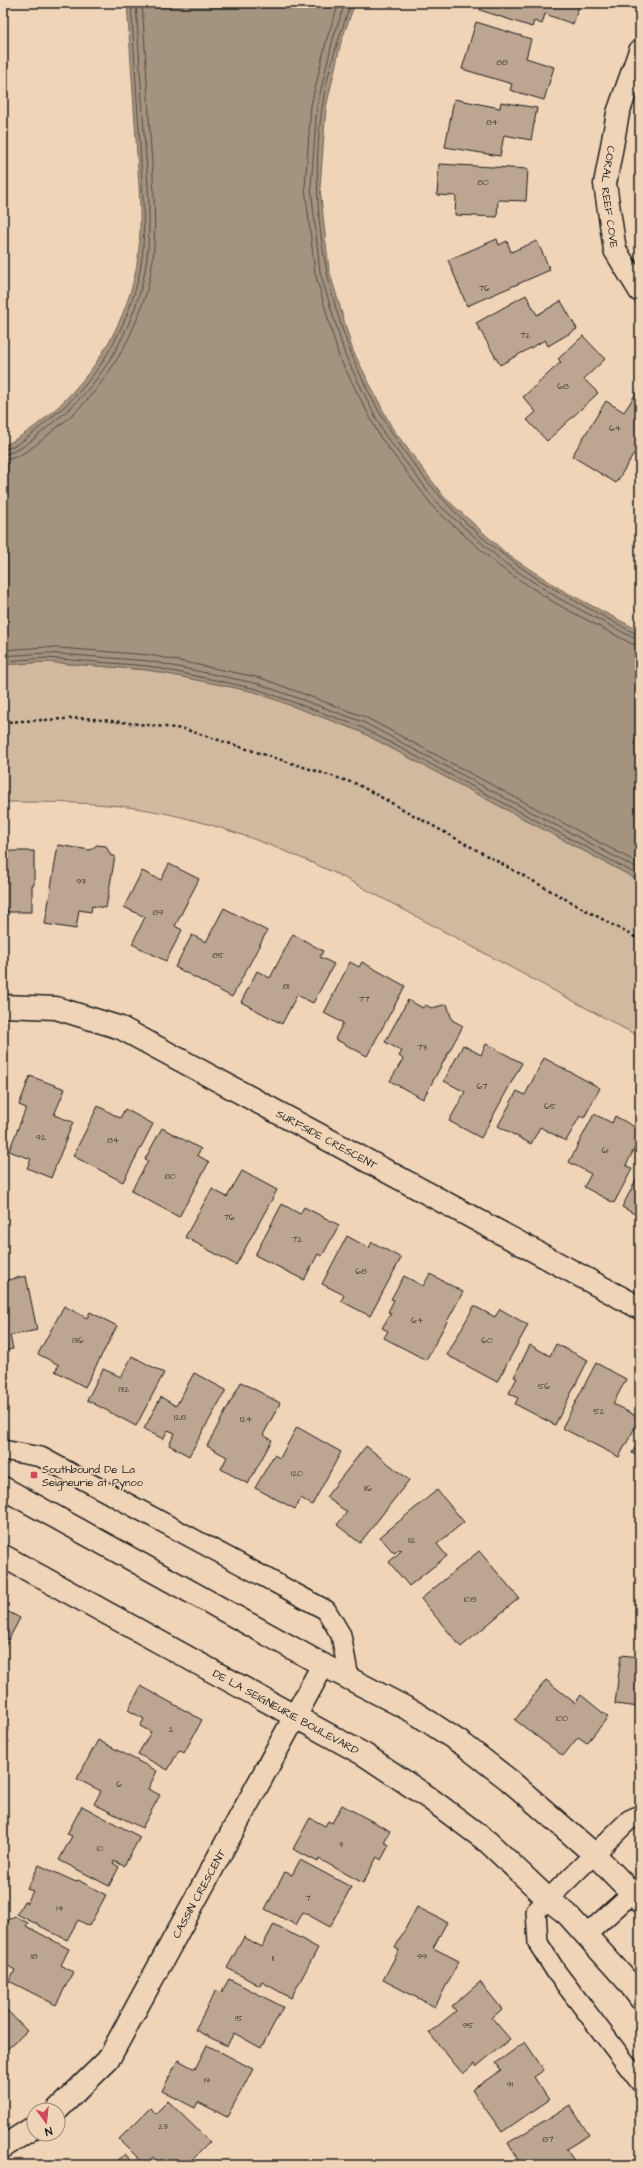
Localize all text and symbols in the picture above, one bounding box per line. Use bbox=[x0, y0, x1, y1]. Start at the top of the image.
house number: 88 bbox=[496, 56, 508, 69]
house number: 84 bbox=[486, 116, 498, 129]
street label: CORAL REEF COVE bbox=[597, 144, 622, 250]
house number: 80 bbox=[477, 176, 489, 189]
house number: 76 bbox=[478, 282, 490, 295]
house number: 72 bbox=[520, 329, 531, 342]
house number: 68 bbox=[557, 380, 569, 393]
house number: 64 bbox=[609, 422, 621, 435]
house number: 93 bbox=[76, 875, 86, 888]
house number: 89 bbox=[153, 906, 163, 919]
house number: 85 bbox=[212, 949, 225, 962]
house number: 81 bbox=[283, 980, 290, 993]
house number: 77 bbox=[358, 993, 370, 1006]
house number: 73 bbox=[417, 1041, 427, 1054]
house number: 67 bbox=[476, 1080, 488, 1093]
house number: 65 bbox=[544, 1100, 557, 1113]
street label: SURFSIDE CRESCENT bbox=[273, 1106, 380, 1173]
house number: 92 bbox=[36, 1131, 47, 1144]
house number: 84 bbox=[107, 1134, 119, 1147]
house number: 61 bbox=[602, 1144, 608, 1157]
house number: 80 bbox=[164, 1170, 176, 1183]
house number: 76 bbox=[223, 1211, 235, 1224]
house number: 72 bbox=[292, 1233, 303, 1246]
house number: 68 bbox=[355, 1265, 367, 1278]
house number: 64 bbox=[411, 1314, 423, 1327]
house number: 136 bbox=[72, 1334, 84, 1347]
house number: 60 bbox=[481, 1334, 493, 1347]
house number: 56 bbox=[538, 1380, 550, 1393]
house number: 132 bbox=[119, 1383, 130, 1396]
house number: 52 bbox=[593, 1405, 606, 1418]
house number: 128 bbox=[174, 1411, 186, 1424]
house number: 124 bbox=[240, 1413, 252, 1426]
place label: Southbound De La Seigneurie at Pynoo bbox=[42, 1462, 144, 1491]
house number: 120 bbox=[291, 1467, 303, 1480]
marker: Southbound De La Seigneurie at Pynoo bbox=[29, 1470, 39, 1480]
house number: 116 bbox=[364, 1482, 372, 1495]
house number: 112 bbox=[408, 1534, 417, 1547]
house number: 108 bbox=[464, 1593, 476, 1606]
street label: DE LA SEIGNEURIE BOULEVARD bbox=[210, 1666, 362, 1758]
house number: 100 bbox=[556, 1712, 569, 1725]
house number: 2 bbox=[168, 1723, 174, 1736]
house number: 6 bbox=[116, 1778, 122, 1791]
house number: 3 bbox=[339, 1838, 344, 1851]
house number: 10 bbox=[97, 1842, 104, 1855]
street label: CASSIN CRESCENT bbox=[169, 1846, 229, 1941]
house number: 7 bbox=[305, 1892, 311, 1905]
house number: 14 bbox=[56, 1902, 64, 1915]
house number: 18 bbox=[31, 1950, 38, 1963]
house number: 99 bbox=[417, 1950, 427, 1963]
house number: 11 bbox=[272, 1952, 274, 1965]
house number: 15 bbox=[235, 2012, 243, 2025]
house number: 95 bbox=[462, 2019, 474, 2032]
house number: 19 bbox=[204, 2074, 210, 2087]
house number: 91 bbox=[507, 2078, 513, 2091]
north arrow bbox=[26, 2102, 66, 2142]
house number: 23 bbox=[158, 2120, 168, 2133]
text: N bbox=[43, 2123, 54, 2139]
house number: 87 bbox=[542, 2133, 554, 2146]

